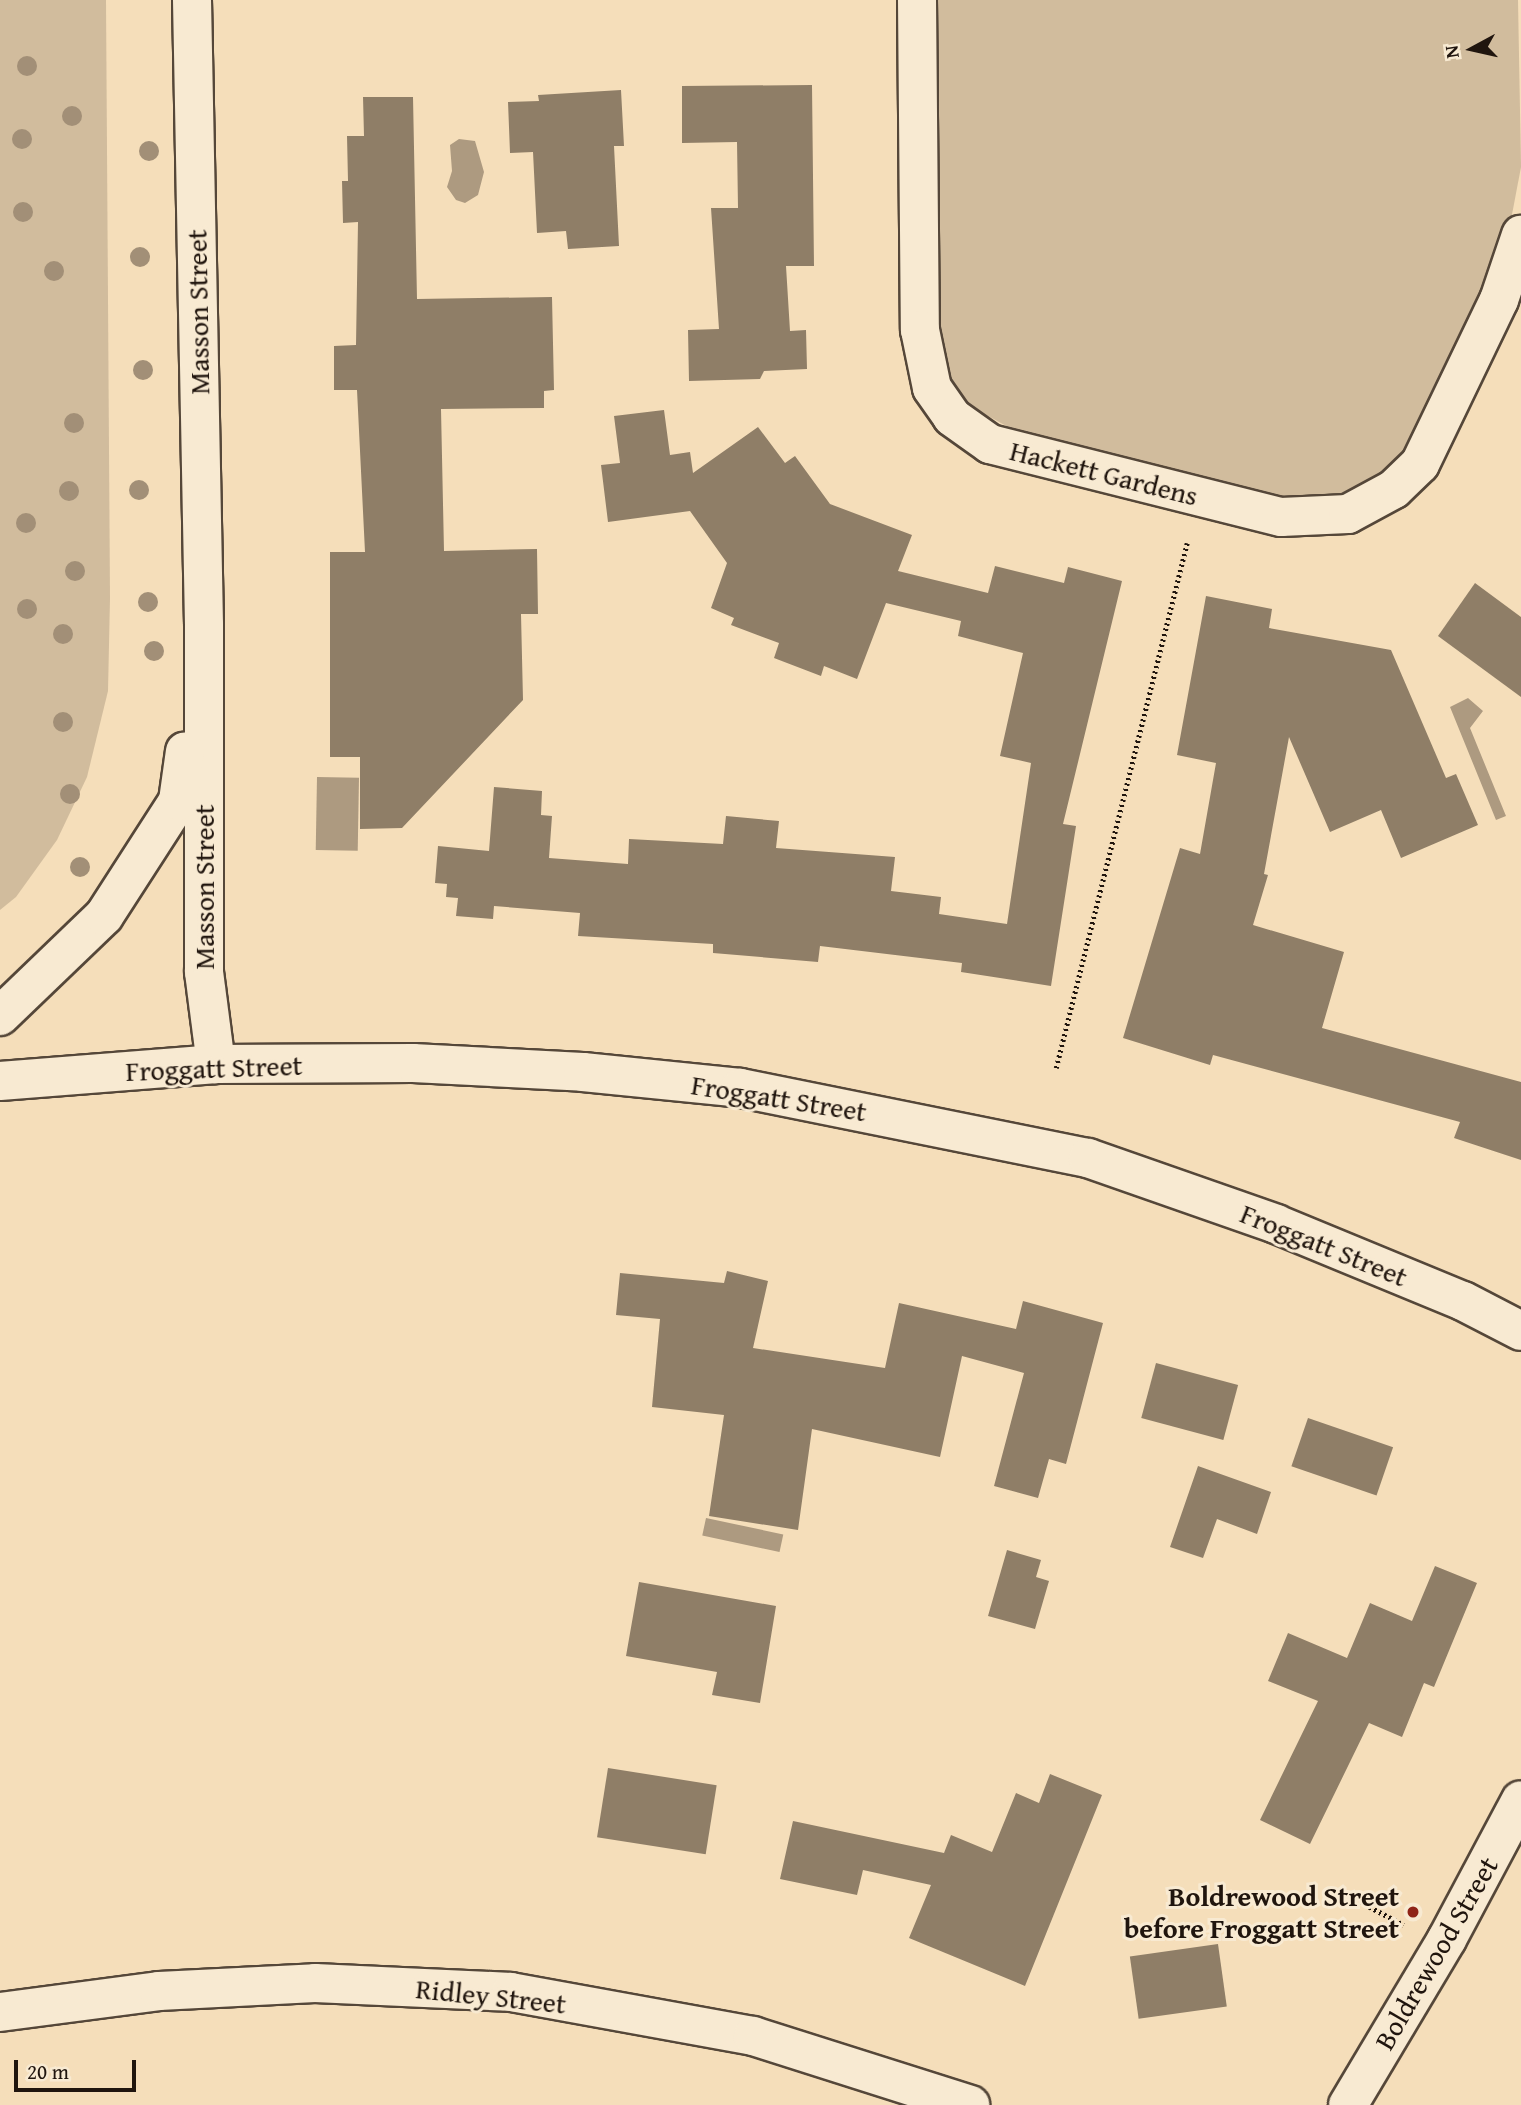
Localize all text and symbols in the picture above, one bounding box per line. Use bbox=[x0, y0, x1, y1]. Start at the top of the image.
north arrow bbox=[1437, 14, 1507, 84]
text: N bbox=[1436, 44, 1466, 60]
street label: Masson Street bbox=[180, 229, 216, 395]
street label: Hackett Gardens bbox=[1007, 433, 1201, 513]
street label: Masson Street bbox=[187, 804, 221, 970]
street label: Froggatt Street bbox=[125, 1048, 303, 1088]
street label: Froggatt Street bbox=[689, 1068, 869, 1128]
street label: Froggatt Street bbox=[1236, 1196, 1412, 1294]
street label: Boldrewood Street bbox=[1367, 1851, 1505, 2055]
place label: Boldrewood Street before Froggatt Street bbox=[1124, 1879, 1399, 1945]
marker: Boldrewood Street before Froggatt Street bbox=[1405, 1904, 1421, 1920]
street label: Ridley Street bbox=[414, 1971, 568, 2021]
scale bar bbox=[18, 2046, 140, 2090]
text: 20 m bbox=[27, 2056, 69, 2087]

